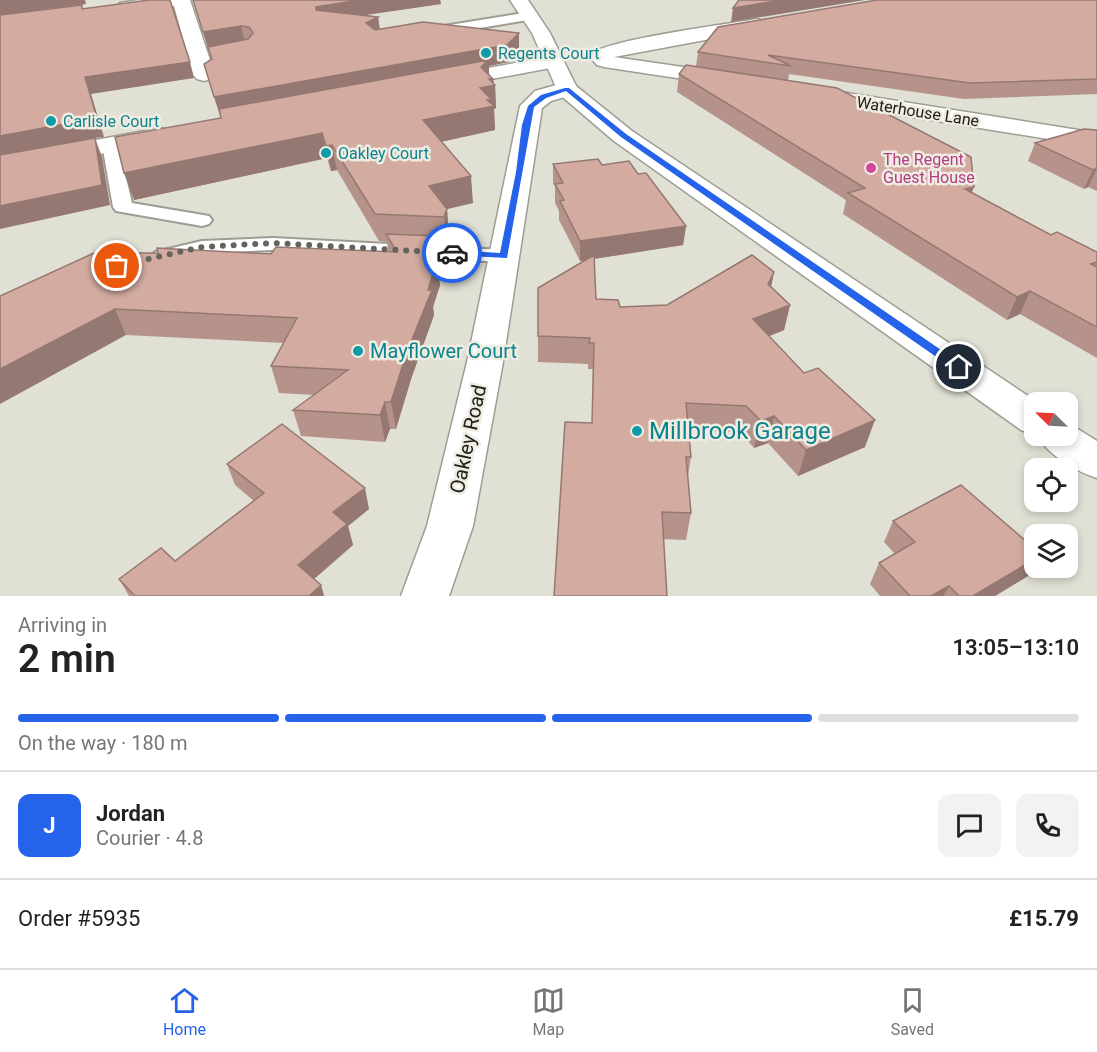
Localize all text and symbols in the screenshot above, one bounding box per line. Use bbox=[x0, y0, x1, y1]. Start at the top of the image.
place label: Regents Court bbox=[498, 44, 600, 63]
marker: Regents Court bbox=[479, 46, 493, 60]
street label: Waterhouse Lane bbox=[855, 92, 981, 131]
place label: Carlisle Court bbox=[63, 112, 159, 131]
marker: Carlisle Court bbox=[44, 114, 58, 128]
place label: Oakley Court bbox=[338, 144, 429, 163]
marker: Oakley Court bbox=[319, 146, 333, 160]
place label: The Regent Guest House bbox=[883, 150, 975, 187]
marker: The Regent Guest House bbox=[864, 161, 878, 175]
courier bbox=[422, 223, 482, 283]
icon: car bbox=[436, 237, 469, 270]
pin bbox=[91, 240, 142, 291]
icon: bag bbox=[100, 249, 133, 282]
place label: Mayflower Court bbox=[370, 339, 517, 363]
pin bbox=[933, 341, 984, 392]
marker: Mayflower Court bbox=[351, 344, 365, 358]
icon: home bbox=[942, 350, 975, 383]
street label: Oakley Road bbox=[445, 382, 491, 496]
north arrow bbox=[1024, 392, 1078, 446]
map controls bbox=[1024, 392, 1078, 578]
place label: Millbrook Garage bbox=[649, 417, 831, 445]
marker: Millbrook Garage bbox=[630, 424, 644, 438]
button: locate bbox=[1024, 458, 1078, 512]
button: layers bbox=[1024, 524, 1078, 578]
text: Arriving in bbox=[18, 613, 107, 637]
text: 13:05–13:10 bbox=[952, 635, 1079, 660]
text: 2 min bbox=[18, 636, 116, 682]
text: On the way · 180 m bbox=[18, 731, 187, 755]
button: chat bbox=[938, 794, 1001, 857]
button: phone bbox=[1016, 794, 1079, 857]
text: Jordan bbox=[96, 801, 165, 826]
text: J bbox=[43, 813, 56, 838]
text: Courier · 4.8 bbox=[96, 826, 203, 850]
text: Order #5935 bbox=[18, 906, 140, 931]
text: £15.79 bbox=[1009, 906, 1079, 931]
tab: Home bbox=[163, 984, 206, 1039]
tab: Map bbox=[532, 984, 565, 1039]
tab: Saved bbox=[891, 984, 934, 1039]

